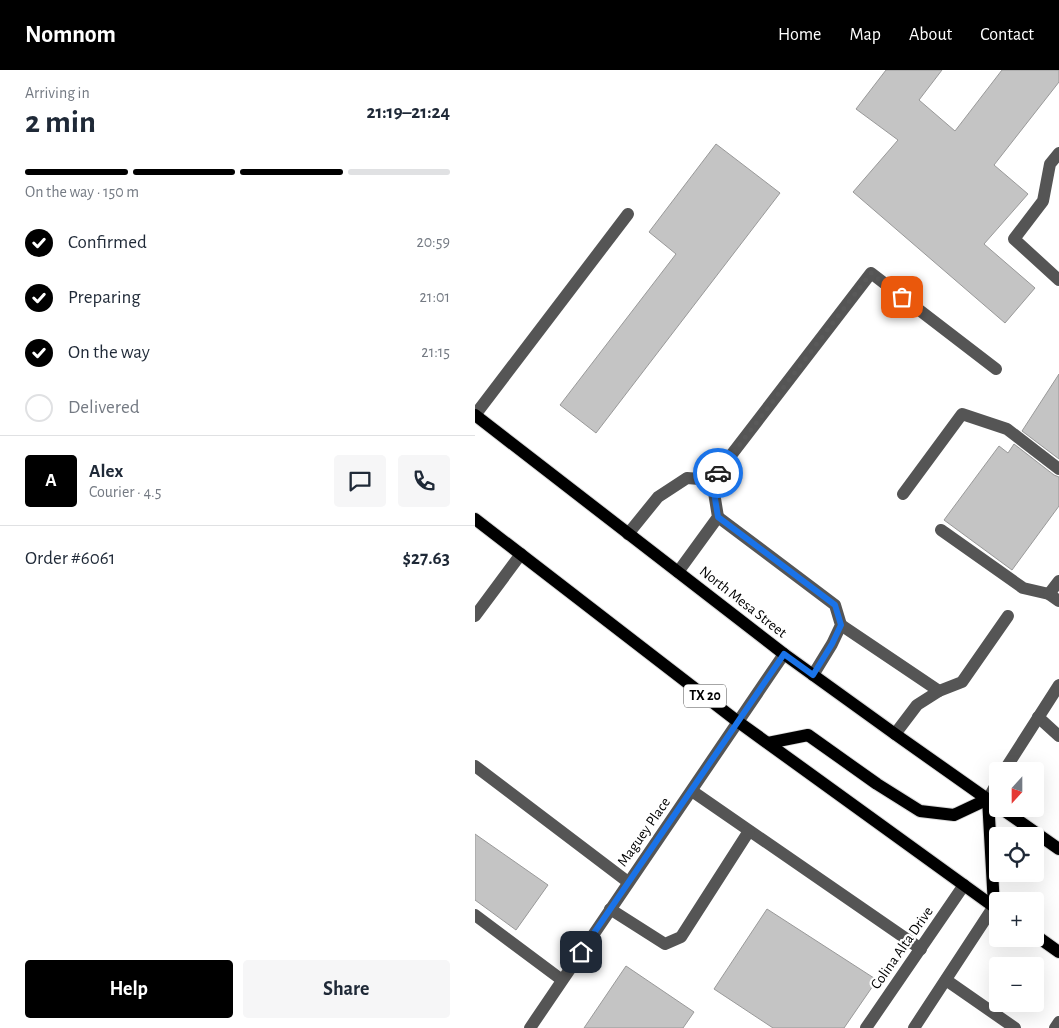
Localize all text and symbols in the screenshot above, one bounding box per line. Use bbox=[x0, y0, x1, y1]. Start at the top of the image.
text: Nomnom bbox=[25, 23, 116, 47]
text: Home bbox=[778, 26, 821, 44]
text: Map bbox=[849, 26, 881, 44]
text: About bbox=[909, 26, 952, 44]
text: Contact bbox=[980, 26, 1034, 44]
text: Arriving in bbox=[25, 85, 90, 101]
text: 21:19–21:24 bbox=[366, 103, 450, 122]
text: 2 min bbox=[25, 106, 96, 138]
text: On the way · 150 m bbox=[25, 184, 139, 200]
icon: check bbox=[25, 229, 53, 257]
text: Confirmed bbox=[68, 233, 147, 252]
text: 20:59 bbox=[416, 234, 450, 250]
pin bbox=[881, 276, 923, 318]
icon: bag bbox=[888, 283, 916, 311]
icon: check bbox=[25, 284, 53, 312]
text: Preparing bbox=[68, 288, 141, 307]
text: 21:01 bbox=[420, 289, 450, 305]
icon: check bbox=[25, 339, 53, 367]
text: On the way bbox=[68, 343, 150, 362]
text: 21:15 bbox=[421, 344, 450, 360]
text: Delivered bbox=[68, 398, 140, 417]
courier bbox=[693, 448, 743, 498]
button: chat bbox=[334, 455, 386, 507]
button: phone bbox=[398, 455, 450, 507]
icon: car bbox=[704, 459, 732, 487]
text: Alex bbox=[89, 462, 123, 481]
text: A bbox=[45, 471, 57, 490]
text: Courier · 4.5 bbox=[89, 484, 161, 500]
text: Order #6061 bbox=[25, 549, 115, 568]
text: $27.63 bbox=[403, 549, 450, 568]
street label: North Mesa Street bbox=[697, 564, 789, 641]
road number: TX 20 bbox=[684, 684, 726, 708]
north arrow bbox=[989, 762, 1044, 818]
map controls bbox=[989, 762, 1044, 1012]
street label: Maguey Place bbox=[615, 795, 673, 869]
button: locate bbox=[989, 827, 1044, 882]
button: + bbox=[989, 892, 1044, 947]
street label: Colina Alta Drive bbox=[868, 904, 936, 992]
pin bbox=[560, 931, 602, 973]
icon: home bbox=[567, 938, 595, 966]
button: − bbox=[989, 957, 1044, 1012]
button: Help bbox=[25, 960, 233, 1018]
button: Share bbox=[243, 960, 450, 1018]

